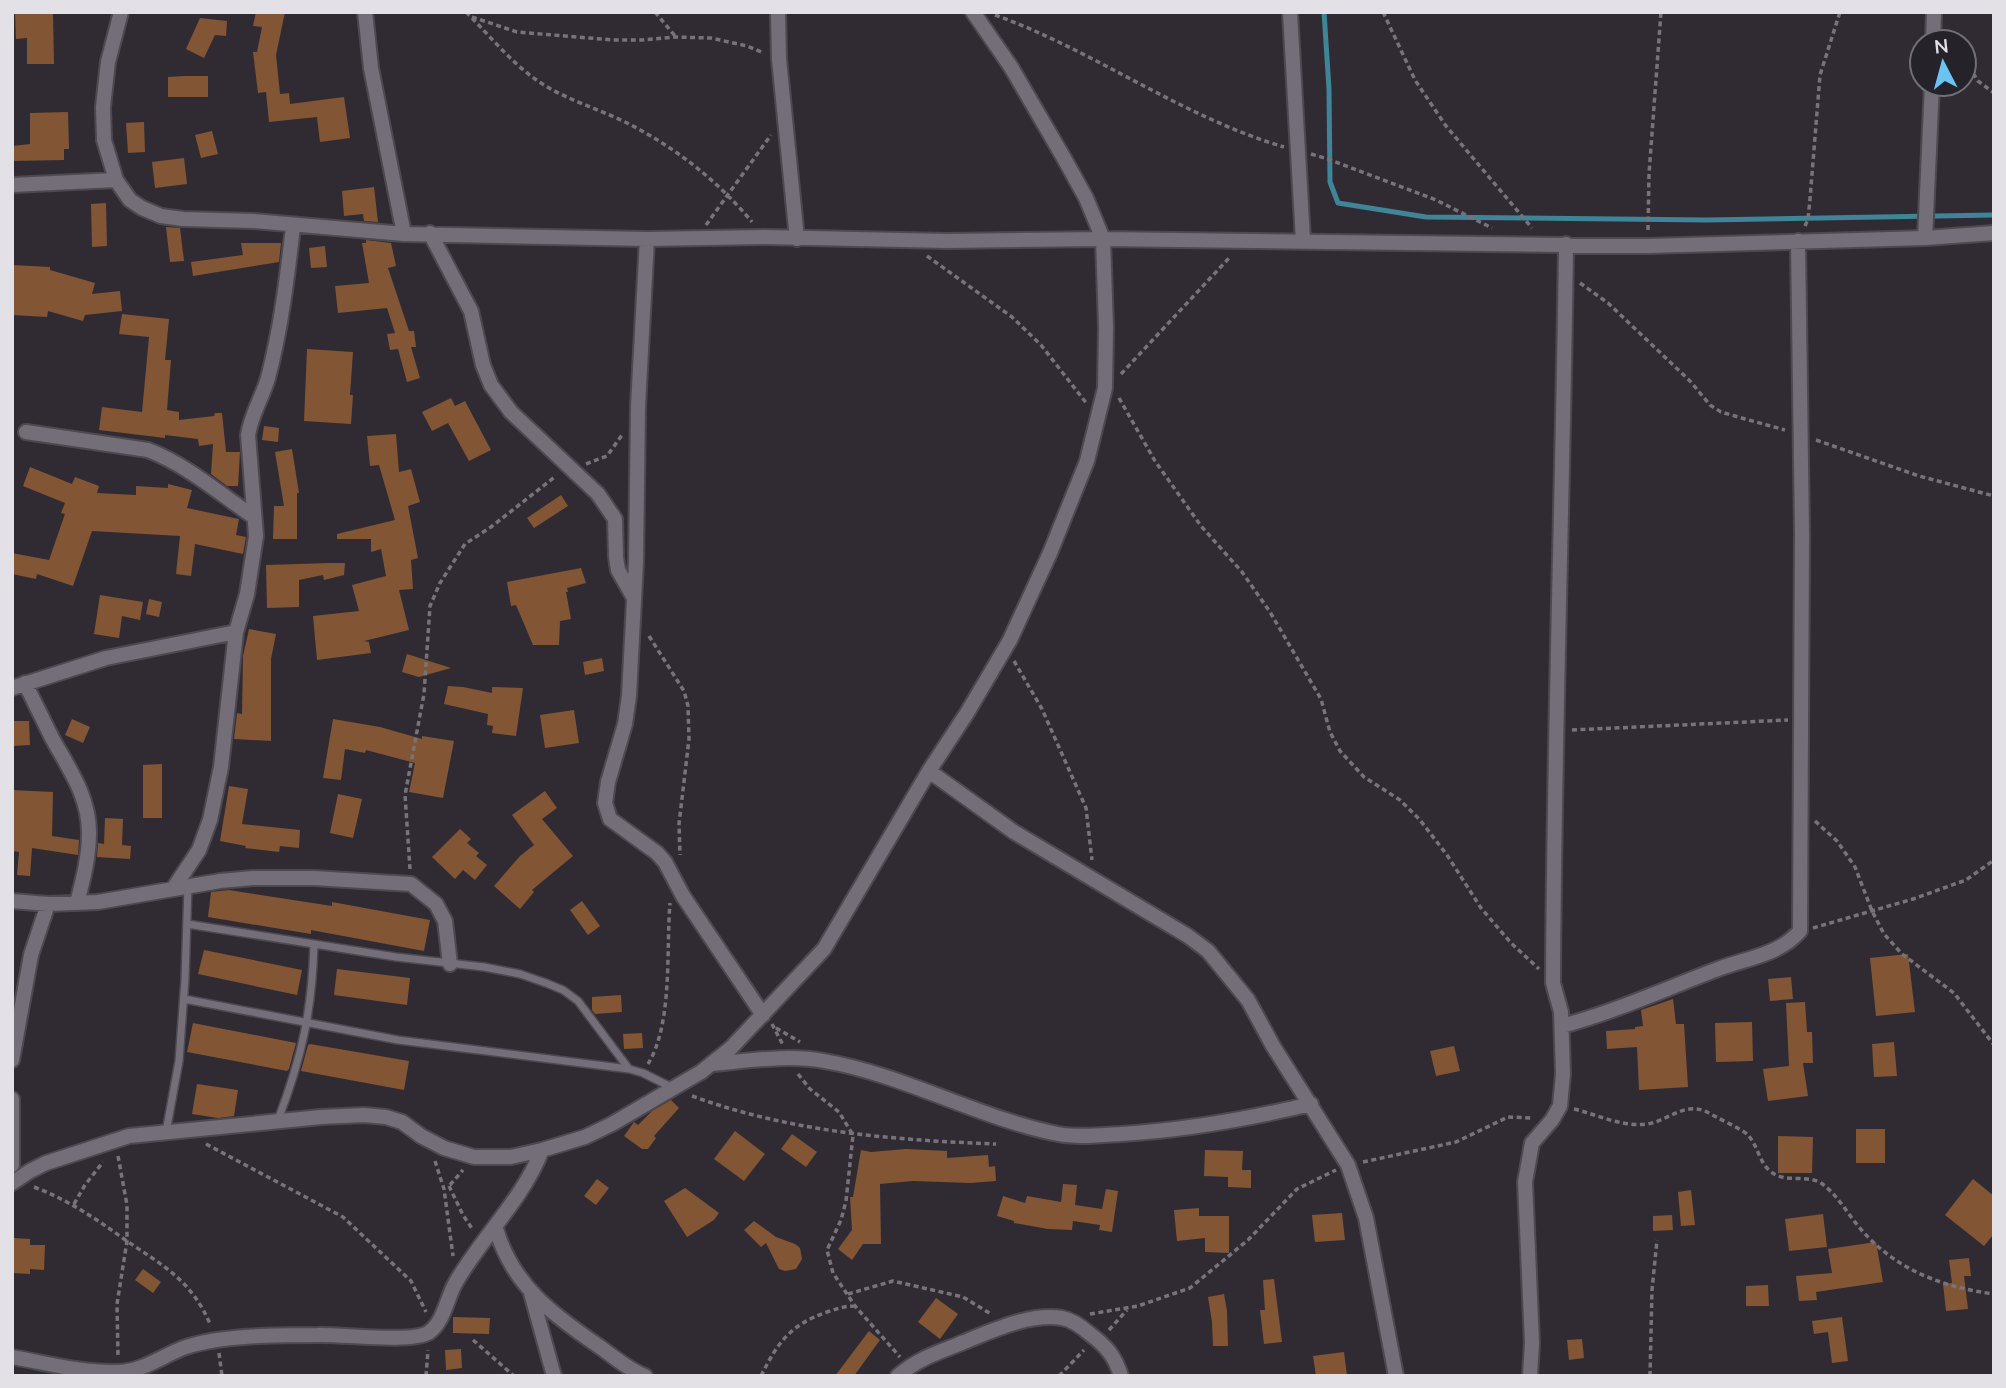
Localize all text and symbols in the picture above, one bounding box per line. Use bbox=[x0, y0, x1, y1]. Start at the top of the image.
north arrow bbox=[1908, 28, 1978, 98]
text: N bbox=[1933, 33, 1950, 61]

